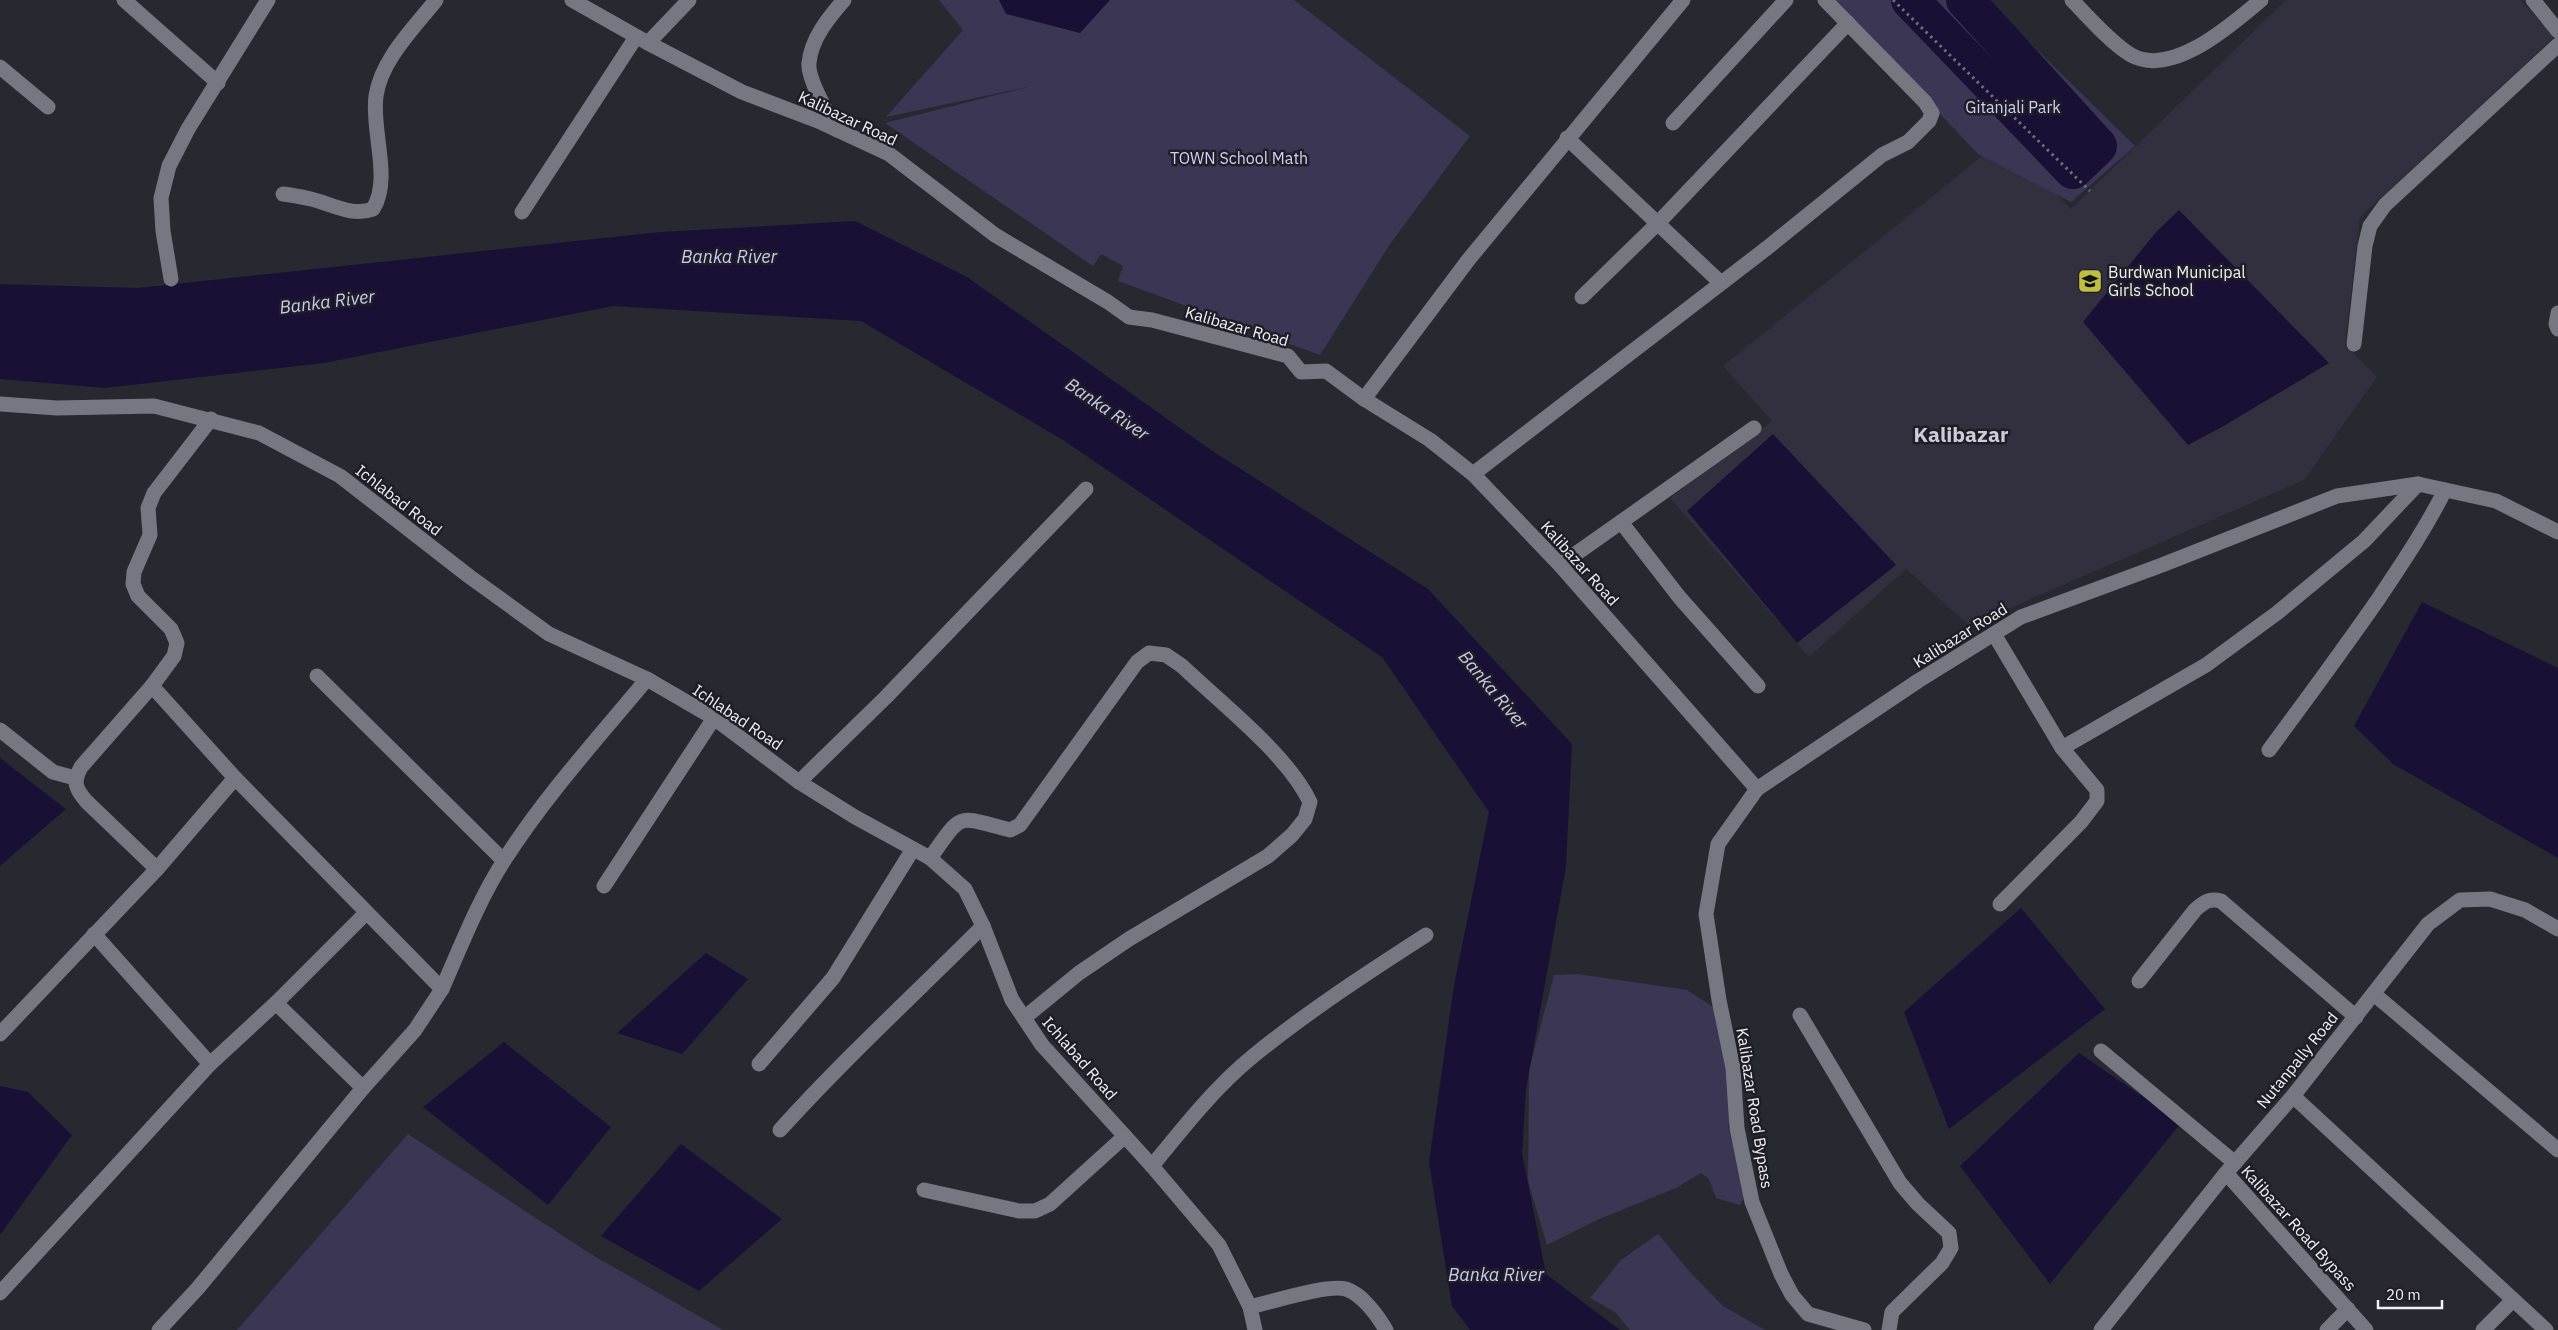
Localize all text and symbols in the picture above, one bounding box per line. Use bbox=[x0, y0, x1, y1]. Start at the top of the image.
street label: Kalibazar Road bbox=[795, 86, 901, 150]
park label: Gitanjali Park bbox=[1965, 97, 2061, 117]
park label: TOWN School Math bbox=[1170, 148, 1308, 168]
water label: Banka River bbox=[681, 245, 777, 268]
place label: Burdwan Municipal Girls School bbox=[2108, 262, 2246, 300]
school or university icon: Burdwan Municipal Girls School bbox=[2077, 268, 2103, 294]
water label: Banka River bbox=[278, 284, 376, 319]
street label: Kalibazar Road bbox=[1183, 302, 1291, 350]
water label: Banka River bbox=[1061, 372, 1154, 445]
district label: Kalibazar bbox=[1914, 420, 2009, 448]
street label: Ichlabad Road bbox=[352, 460, 446, 540]
street label: Kalibazar Road bbox=[1537, 517, 1623, 609]
street label: Kalibazar Road bbox=[1909, 598, 2011, 672]
water label: Banka River bbox=[1454, 646, 1533, 734]
street label: Ichlabad Road bbox=[689, 680, 787, 754]
street label: Nutanpally Road bbox=[2252, 1008, 2342, 1112]
street label: Ichlabad Road bbox=[1038, 1012, 1122, 1104]
street label: Kalibazar Road Bypass bbox=[1732, 1026, 1778, 1190]
street label: Kalibazar Road Bypass bbox=[2237, 1161, 2361, 1295]
water label: Banka River bbox=[1448, 1263, 1544, 1286]
scale bar bbox=[2378, 1278, 2442, 1310]
text: 20 m bbox=[2386, 1285, 2421, 1304]

